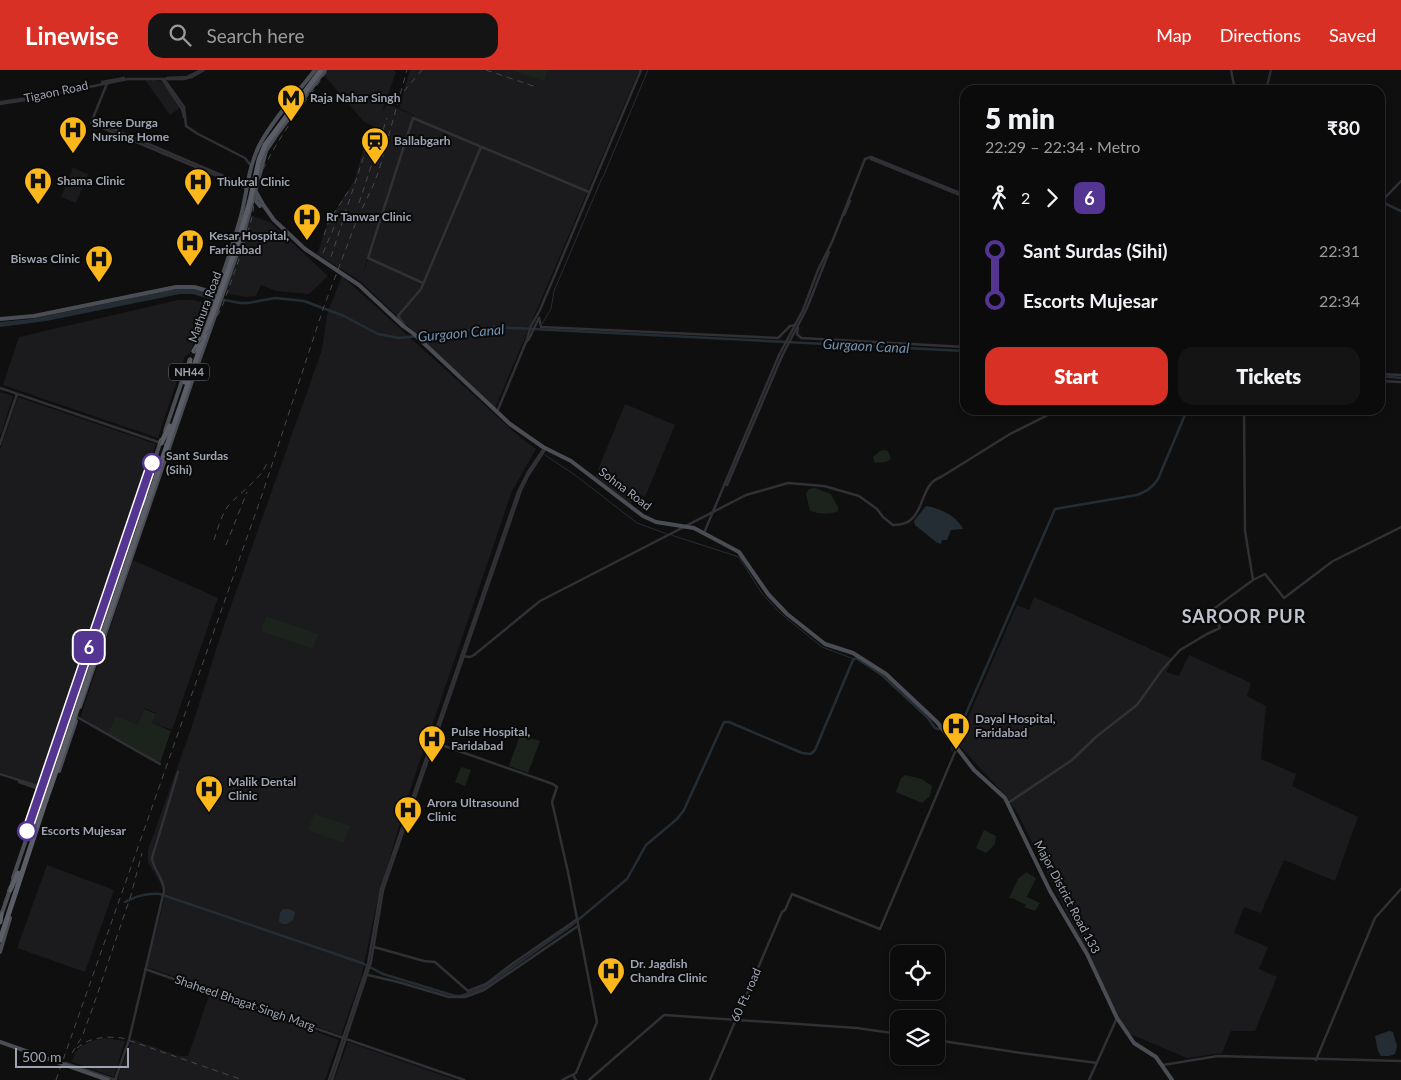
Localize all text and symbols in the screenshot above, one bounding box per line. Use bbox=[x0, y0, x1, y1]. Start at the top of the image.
search box bbox=[148, 13, 498, 58]
text: Linewise bbox=[25, 21, 118, 50]
icon: search bbox=[166, 21, 194, 49]
text: Search here bbox=[206, 24, 304, 47]
text: Map bbox=[1156, 24, 1192, 46]
text: Directions bbox=[1220, 24, 1301, 46]
text: Saved bbox=[1329, 24, 1376, 46]
street label: Tigaon Road bbox=[22, 77, 89, 106]
metro station icon: Raja Nahar Singh bbox=[276, 83, 306, 122]
place label: Raja Nahar Singh bbox=[310, 90, 401, 105]
text: 5 min bbox=[985, 101, 1055, 135]
hospital icon: Shree Durga Nursing Home bbox=[58, 115, 88, 154]
place label: Shree Durga Nursing Home bbox=[92, 115, 170, 144]
text: ₹80 bbox=[1327, 116, 1360, 139]
station icon: Ballabgarh bbox=[360, 126, 390, 165]
place label: Ballabgarh bbox=[394, 133, 451, 148]
text: 22:29 – 22:34 · Metro bbox=[985, 137, 1140, 156]
hospital icon: Shama Clinic bbox=[23, 166, 53, 205]
hospital icon: Thukral Clinic bbox=[183, 167, 213, 206]
place label: Shama Clinic bbox=[57, 173, 125, 188]
place label: Thukral Clinic bbox=[217, 174, 290, 189]
icon: walk bbox=[985, 184, 1013, 212]
icon: forward bbox=[1038, 184, 1066, 212]
text: 6 bbox=[1084, 187, 1095, 209]
text: 2 bbox=[1021, 188, 1030, 207]
hospital icon: Rr Tanwar Clinic bbox=[292, 202, 322, 241]
place label: Rr Tanwar Clinic bbox=[326, 209, 412, 224]
hospital icon: Kesar Hospital, Faridabad bbox=[175, 228, 205, 267]
place label: Kesar Hospital, Faridabad bbox=[209, 228, 289, 257]
text: Sant Surdas (Sihi) bbox=[1023, 239, 1168, 262]
text: 22:31 bbox=[1319, 241, 1360, 260]
hospital icon: Biswas Clinic bbox=[84, 244, 114, 283]
place label: Biswas Clinic bbox=[10, 251, 80, 266]
street label: Mathura Road bbox=[185, 269, 224, 344]
text: Escorts Mujesar bbox=[1023, 289, 1158, 312]
text: 22:34 bbox=[1319, 291, 1360, 310]
water label: Gurgaon Canal bbox=[417, 320, 505, 345]
water label: Gurgaon Canal bbox=[822, 335, 910, 356]
button: Start bbox=[985, 347, 1168, 405]
button: Tickets bbox=[1178, 347, 1360, 405]
road number: NH44 bbox=[169, 364, 209, 380]
place label: Sant Surdas (Sihi) bbox=[166, 448, 228, 477]
marker: Sant Surdas (Sihi) bbox=[142, 453, 162, 473]
street label: Sohna Road bbox=[596, 464, 655, 513]
district label: SAROOR PUR bbox=[1182, 605, 1306, 627]
line badge: 6 bbox=[73, 631, 105, 663]
text: 6 bbox=[84, 636, 94, 658]
hospital icon: Dayal Hospital, Faridabad bbox=[941, 711, 971, 750]
place label: Dayal Hospital, Faridabad bbox=[975, 711, 1056, 740]
hospital icon: Pulse Hospital, Faridabad bbox=[417, 724, 447, 763]
place label: Pulse Hospital, Faridabad bbox=[451, 724, 530, 753]
hospital icon: Malik Dental Clinic bbox=[194, 774, 224, 813]
place label: Malik Dental Clinic bbox=[228, 774, 296, 803]
hospital icon: Arora Ultrasound Clinic bbox=[393, 795, 423, 834]
place label: Arora Ultrasound Clinic bbox=[426, 795, 519, 824]
marker: Escorts Mujesar bbox=[17, 821, 37, 841]
place label: Escorts Mujesar bbox=[41, 823, 127, 838]
street label: Major District Road 133 bbox=[1031, 838, 1104, 956]
map controls bbox=[890, 945, 945, 1065]
button: locate bbox=[890, 945, 945, 1000]
hospital icon: Dr. Jagdish Chandra Clinic bbox=[596, 956, 626, 995]
place label: Dr. Jagdish Chandra Clinic bbox=[630, 956, 708, 985]
street label: 60 Ft. road bbox=[727, 966, 764, 1024]
street label: Shaheed Bhagat Singh Marg bbox=[173, 971, 317, 1034]
button: layers bbox=[890, 1010, 945, 1065]
scale bar bbox=[15, 1045, 129, 1068]
text: 500 m bbox=[22, 1048, 61, 1065]

